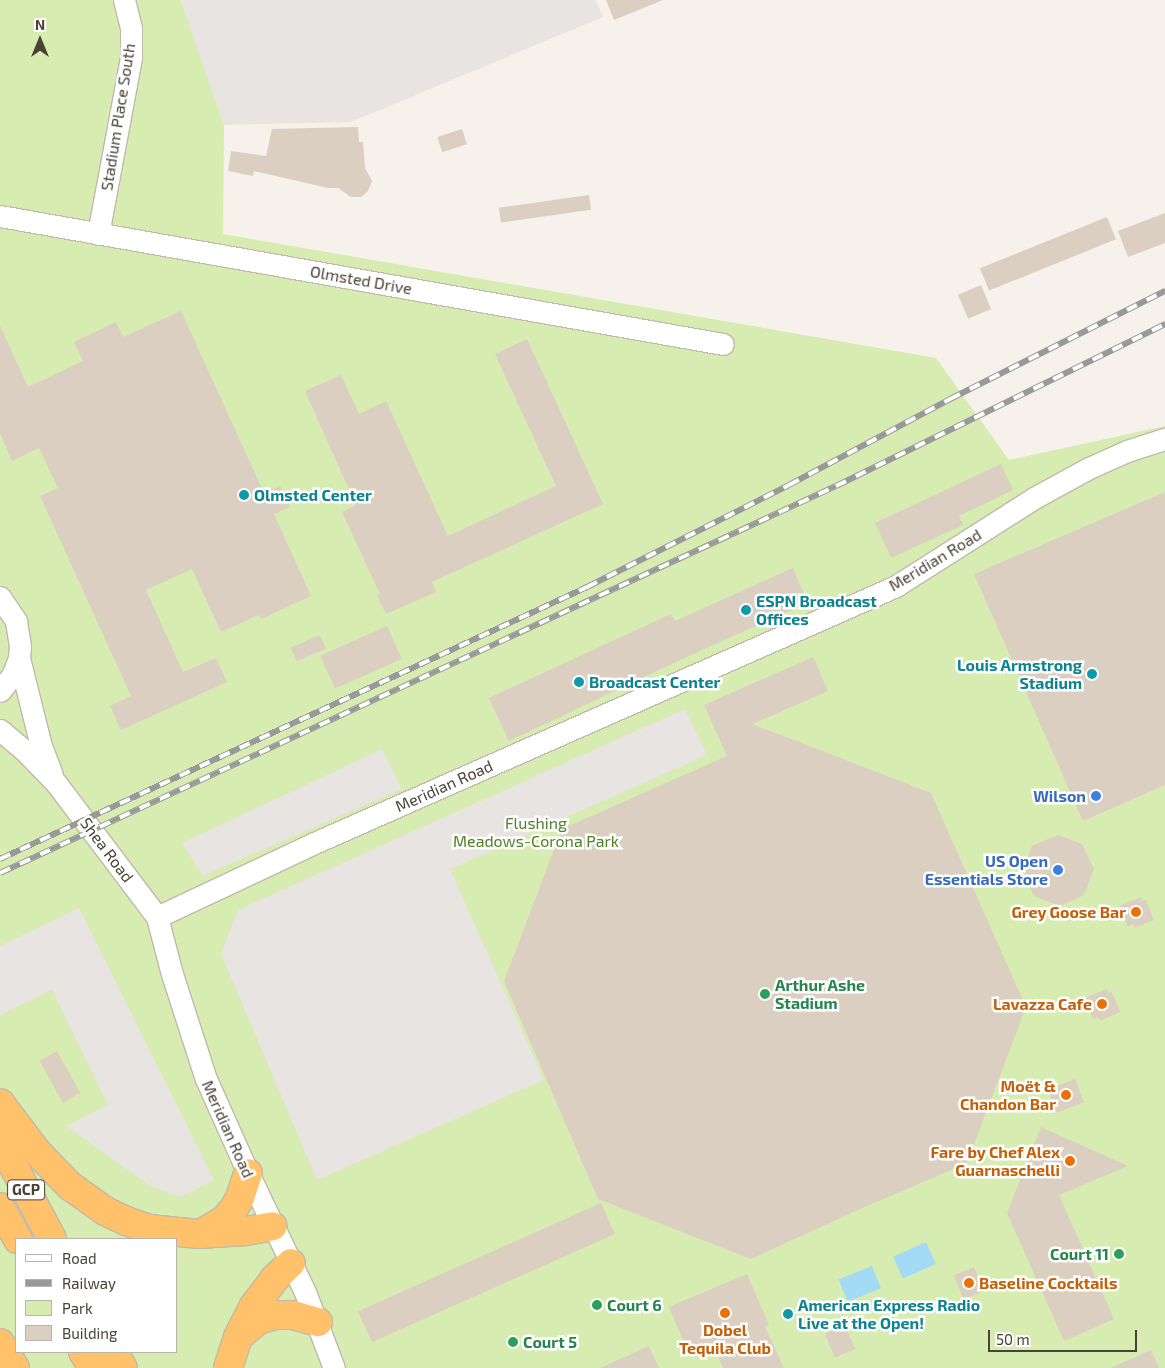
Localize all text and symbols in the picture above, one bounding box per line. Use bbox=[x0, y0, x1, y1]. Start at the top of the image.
north arrow bbox=[15, 15, 65, 65]
text: N bbox=[35, 16, 45, 33]
street label: Stadium Place South bbox=[97, 42, 139, 192]
street label: Olmsted Drive bbox=[309, 262, 413, 298]
place label: Olmsted Center bbox=[254, 485, 372, 505]
marker: Olmsted Center bbox=[238, 489, 250, 501]
street label: Meridian Road bbox=[885, 525, 985, 595]
place label: ESPN Broadcast Offices bbox=[756, 591, 877, 629]
marker: ESPN Broadcast Offices bbox=[740, 604, 752, 616]
place label: Louis Armstrong Stadium bbox=[957, 655, 1082, 693]
marker: Louis Armstrong Stadium bbox=[1086, 668, 1098, 680]
place label: Broadcast Center bbox=[589, 672, 720, 692]
marker: Broadcast Center bbox=[573, 676, 585, 688]
street label: Meridian Road bbox=[392, 756, 496, 816]
place label: Wilson bbox=[1033, 786, 1086, 806]
marker: Wilson bbox=[1090, 790, 1102, 802]
park label: Flushing Meadows-Corona Park bbox=[453, 813, 619, 851]
street label: Shea Road bbox=[76, 814, 138, 886]
place label: US Open Essentials Store bbox=[925, 851, 1048, 889]
marker: US Open Essentials Store bbox=[1052, 864, 1064, 876]
place label: Grey Goose Bar bbox=[1011, 902, 1126, 922]
marker: Grey Goose Bar bbox=[1130, 906, 1142, 918]
place label: Arthur Ashe Stadium bbox=[775, 975, 866, 1013]
marker: Arthur Ashe Stadium bbox=[759, 988, 771, 1000]
place label: Lavazza Cafe bbox=[993, 994, 1092, 1014]
marker: Lavazza Cafe bbox=[1096, 998, 1108, 1010]
place label: Moët & Chandon Bar bbox=[960, 1076, 1056, 1114]
street label: Meridian Road bbox=[198, 1077, 258, 1181]
marker: Moët & Chandon Bar bbox=[1060, 1089, 1072, 1101]
place label: Fare by Chef Alex Guarnaschelli bbox=[929, 1142, 1060, 1180]
marker: Fare by Chef Alex Guarnaschelli bbox=[1064, 1155, 1076, 1167]
road number: GCP bbox=[6, 1178, 46, 1202]
legend bbox=[15, 1238, 178, 1353]
place label: Court 11 bbox=[1050, 1244, 1109, 1264]
marker: Court 11 bbox=[1113, 1248, 1125, 1260]
text: Road bbox=[62, 1249, 97, 1267]
place label: Baseline Cocktails bbox=[979, 1273, 1117, 1293]
text: Railway bbox=[62, 1274, 116, 1292]
marker: Baseline Cocktails bbox=[963, 1277, 975, 1289]
place label: Court 6 bbox=[607, 1295, 662, 1315]
place label: American Express Radio Live at the Open! bbox=[798, 1295, 980, 1333]
text: Park bbox=[62, 1299, 93, 1317]
marker: Court 6 bbox=[591, 1299, 603, 1311]
marker: Dobel Tequila Club bbox=[719, 1307, 731, 1319]
marker: American Express Radio Live at the Open! bbox=[782, 1308, 794, 1320]
place label: Dobel Tequila Club bbox=[679, 1320, 771, 1358]
scale bar bbox=[990, 1320, 1139, 1352]
text: Building bbox=[62, 1324, 117, 1342]
text: 50 m bbox=[996, 1330, 1030, 1348]
place label: Court 5 bbox=[523, 1332, 577, 1352]
marker: Court 5 bbox=[507, 1336, 519, 1348]

